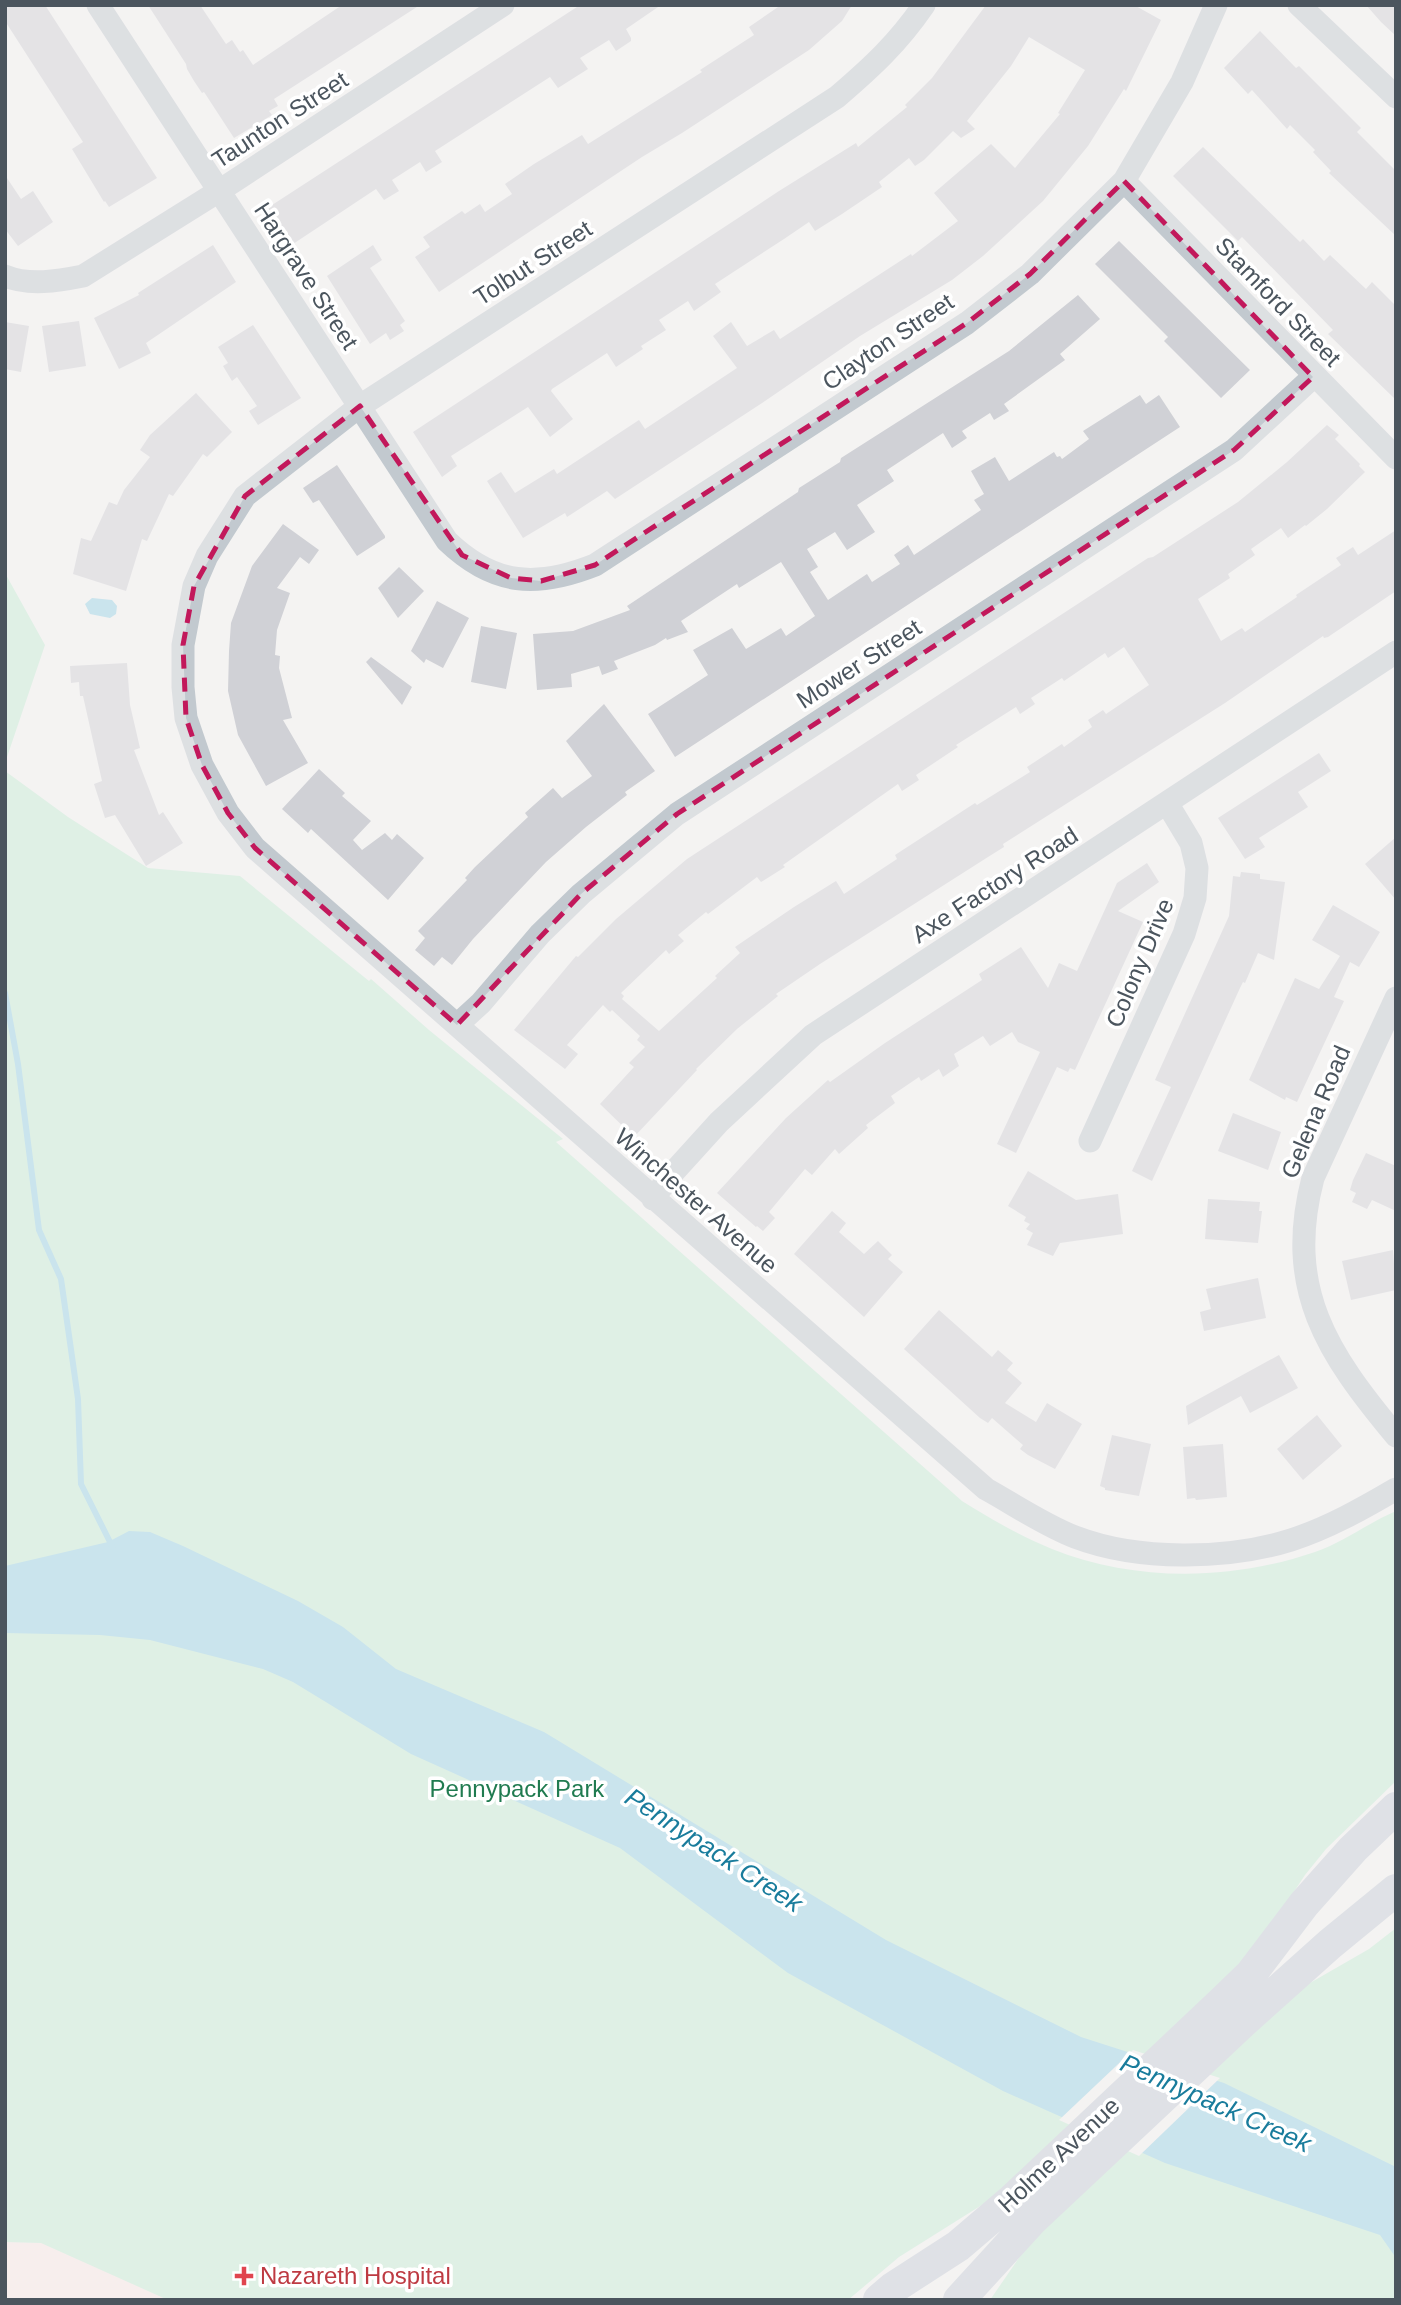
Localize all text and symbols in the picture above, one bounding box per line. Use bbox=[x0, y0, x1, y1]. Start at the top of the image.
street label: Taunton Street bbox=[207, 66, 353, 173]
street label: Hargrave Street bbox=[249, 197, 364, 354]
street label: Tolbut Street bbox=[469, 214, 597, 311]
street label: Stamford Street bbox=[1210, 232, 1347, 372]
street label: Clayton Street bbox=[817, 288, 959, 395]
street label: Mower Street bbox=[792, 613, 926, 714]
street label: Axe Factory Road bbox=[907, 821, 1083, 948]
street label: Colony Drive bbox=[1100, 894, 1179, 1031]
street label: Gelena Road bbox=[1275, 1041, 1356, 1182]
street label: Winchester Avenue bbox=[610, 1123, 783, 1278]
park label: Pennypack Park bbox=[430, 1775, 605, 1802]
water label: Pennypack Creek bbox=[620, 1782, 810, 1920]
water label: Pennypack Creek bbox=[1116, 2048, 1318, 2159]
street label: Holme Avenue bbox=[993, 2092, 1125, 2218]
place label: Nazareth Hospital bbox=[260, 2262, 451, 2289]
marker: Nazareth Hospital bbox=[234, 2266, 254, 2286]

